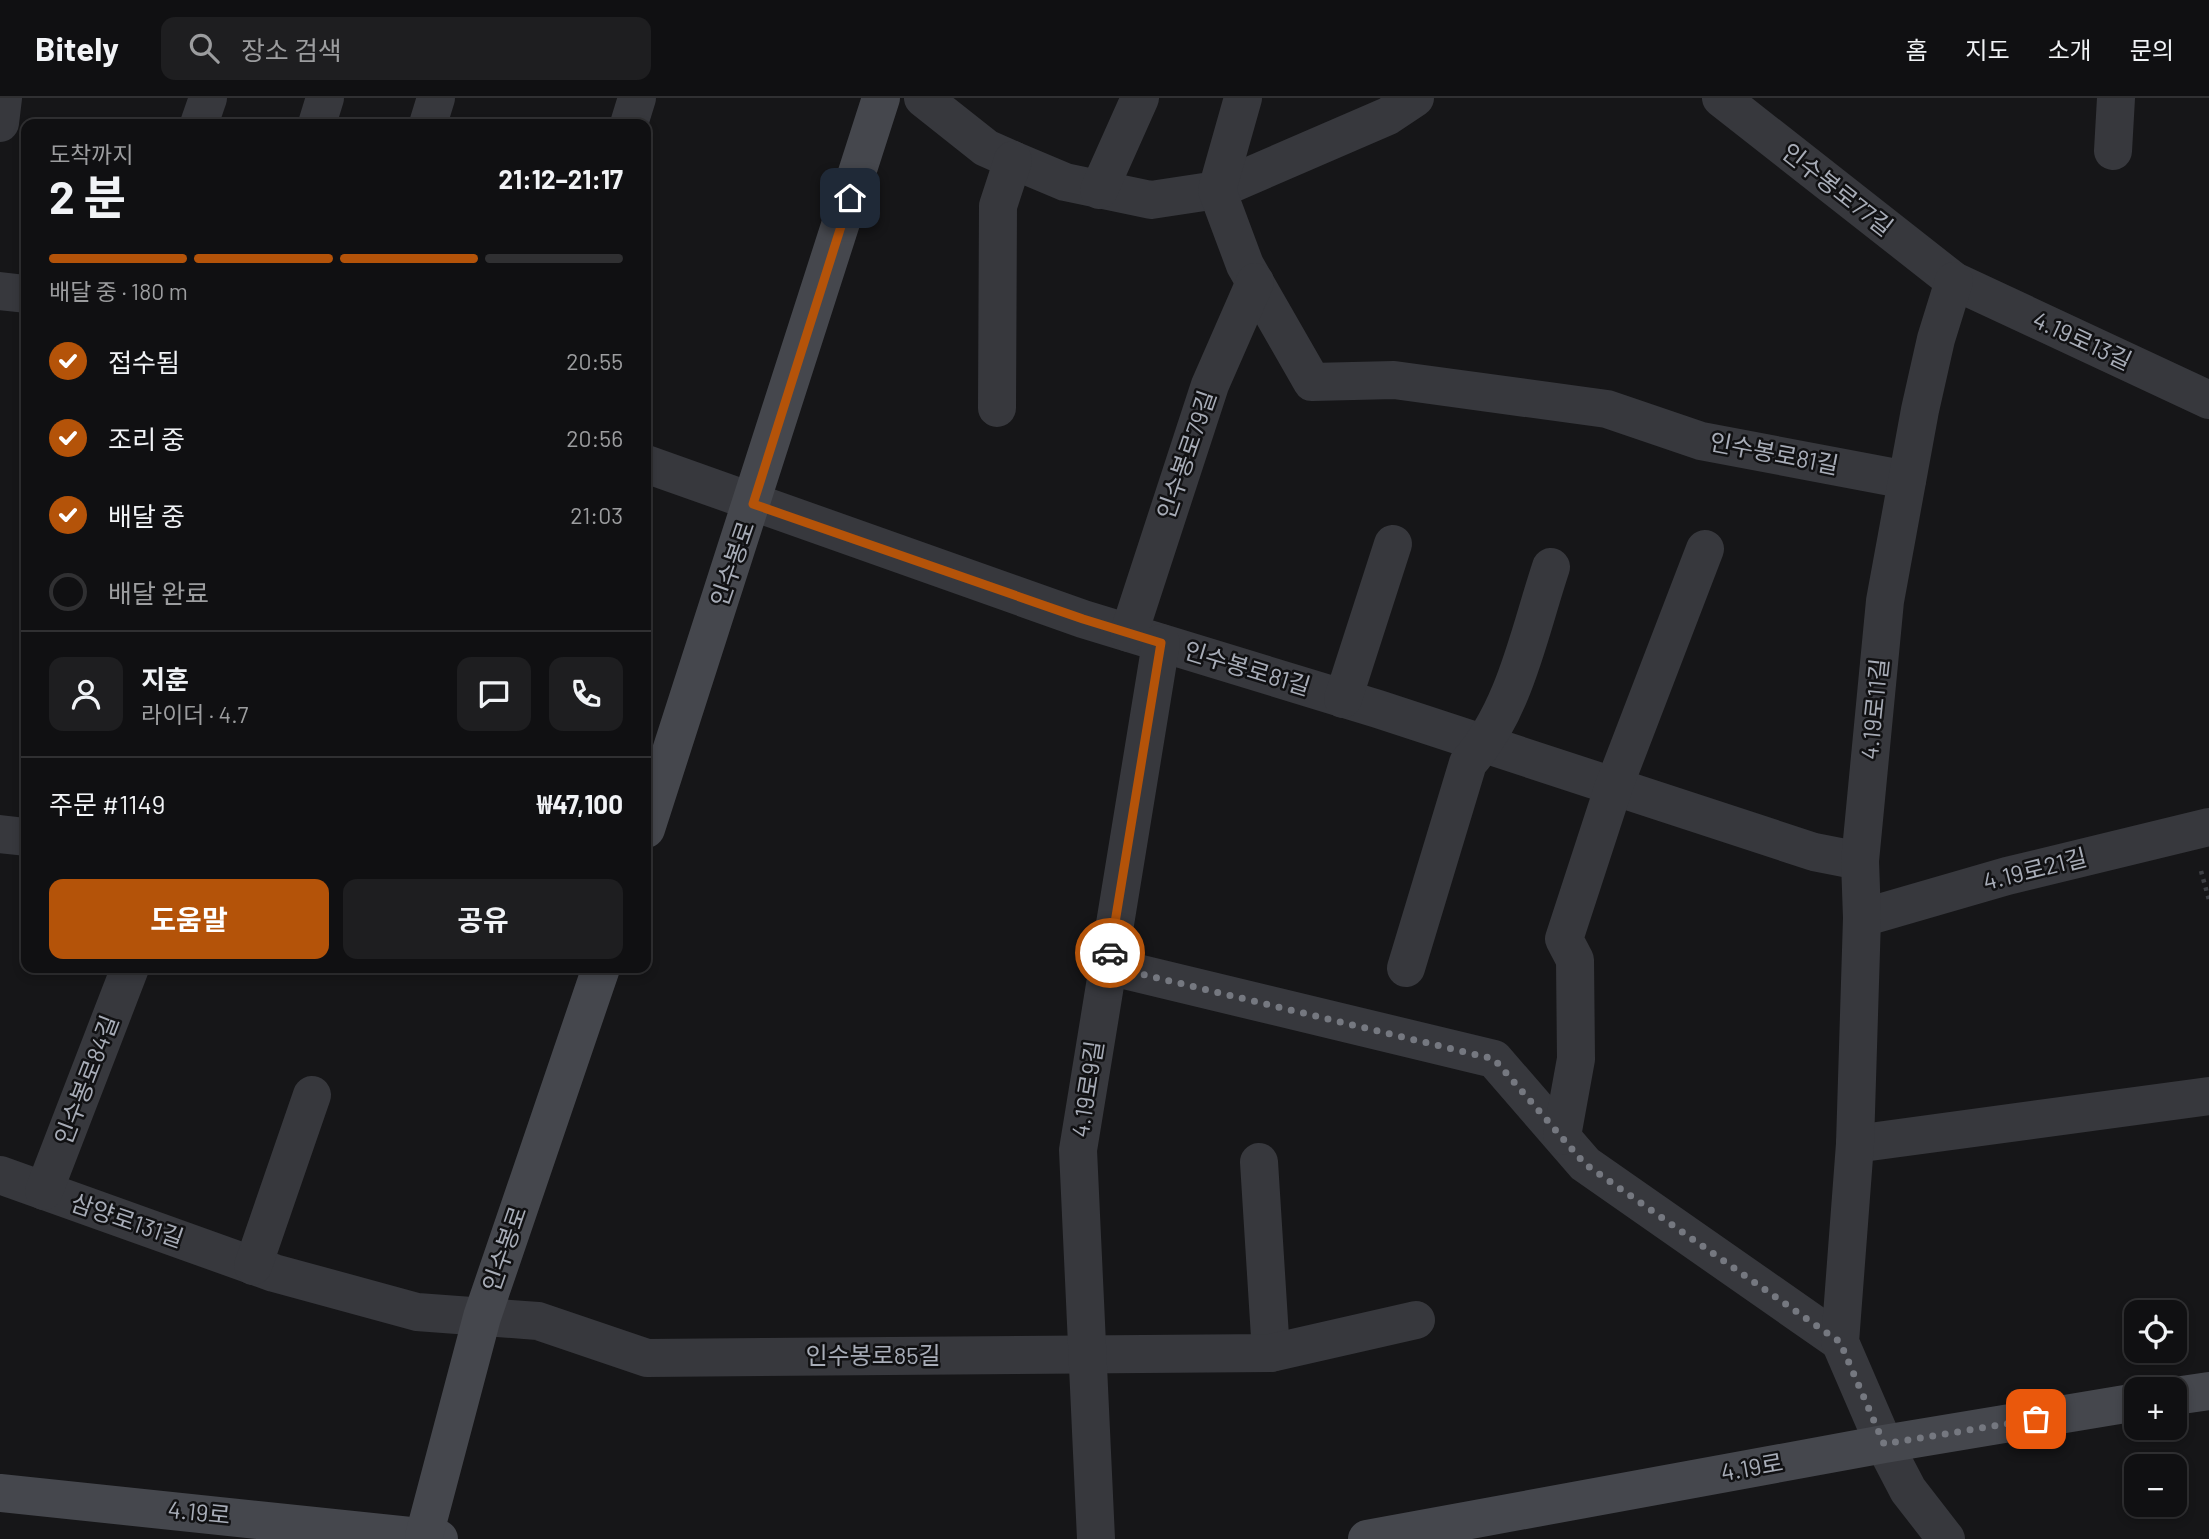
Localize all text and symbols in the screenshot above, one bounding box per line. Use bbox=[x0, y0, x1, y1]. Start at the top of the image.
search box bbox=[161, 17, 651, 80]
text: Bitely bbox=[35, 28, 119, 68]
icon: search bbox=[185, 29, 223, 67]
text: 장소 검색 bbox=[241, 34, 342, 65]
text: 홈 bbox=[1905, 35, 1927, 64]
text: 지도 bbox=[1965, 35, 2010, 64]
text: 소개 bbox=[2048, 35, 2092, 64]
text: 문의 bbox=[2130, 35, 2174, 64]
street label: 인수봉로77길 bbox=[1777, 136, 1899, 241]
text: 도착까지 bbox=[49, 140, 134, 168]
text: 21:12–21:17 bbox=[499, 163, 623, 194]
text: 2 분 bbox=[49, 168, 126, 223]
pin bbox=[820, 168, 880, 228]
icon: home bbox=[831, 179, 869, 217]
text: 배달 중 · 180 m bbox=[49, 277, 188, 305]
street label: 4.19로13길 bbox=[2029, 304, 2137, 375]
icon: check bbox=[49, 342, 87, 380]
text: 접수됨 bbox=[108, 346, 180, 377]
text: 20:55 bbox=[566, 347, 623, 375]
street label: 인수봉로79길 bbox=[1150, 386, 1221, 523]
icon: check bbox=[49, 419, 87, 457]
text: 조리 중 bbox=[108, 423, 185, 454]
text: 20:56 bbox=[566, 424, 623, 452]
street label: 인수봉로81길 bbox=[1707, 426, 1841, 479]
icon: check bbox=[49, 496, 87, 534]
text: 배달 중 bbox=[108, 500, 185, 531]
text: 21:03 bbox=[570, 501, 623, 529]
street label: 인수봉로 bbox=[703, 517, 760, 610]
text: 배달 완료 bbox=[108, 577, 209, 608]
street label: 인수봉로81길 bbox=[1181, 635, 1314, 701]
button: person bbox=[49, 657, 123, 731]
button: chat bbox=[457, 657, 531, 731]
button: phone bbox=[549, 657, 623, 731]
street label: 4.19로11길 bbox=[1854, 657, 1893, 761]
text: 지훈 bbox=[141, 663, 189, 694]
text: 라이더 · 4.7 bbox=[141, 700, 248, 728]
text: 주문 #1149 bbox=[49, 788, 165, 819]
text: ₩47,100 bbox=[537, 788, 623, 819]
street label: 4.19로21길 bbox=[1980, 842, 2090, 895]
button: 도움말 bbox=[49, 879, 329, 959]
button: 공유 bbox=[343, 879, 623, 959]
courier bbox=[1075, 918, 1145, 988]
icon: car bbox=[1091, 934, 1129, 972]
street label: 인수봉로84길 bbox=[48, 1011, 124, 1148]
street label: 4.19로9길 bbox=[1065, 1038, 1108, 1139]
street label: 삼양로131길 bbox=[67, 1187, 188, 1252]
street label: 인수봉로 bbox=[475, 1202, 532, 1295]
map controls bbox=[2124, 1300, 2187, 1517]
button: locate bbox=[2124, 1300, 2187, 1363]
street label: 인수봉로85길 bbox=[805, 1340, 941, 1369]
button: + bbox=[2124, 1377, 2187, 1440]
pin bbox=[2006, 1389, 2066, 1449]
icon: bag bbox=[2017, 1400, 2055, 1438]
street label: 4.19로 bbox=[1718, 1447, 1785, 1486]
button: − bbox=[2124, 1454, 2187, 1517]
street label: 4.19로 bbox=[166, 1494, 232, 1529]

